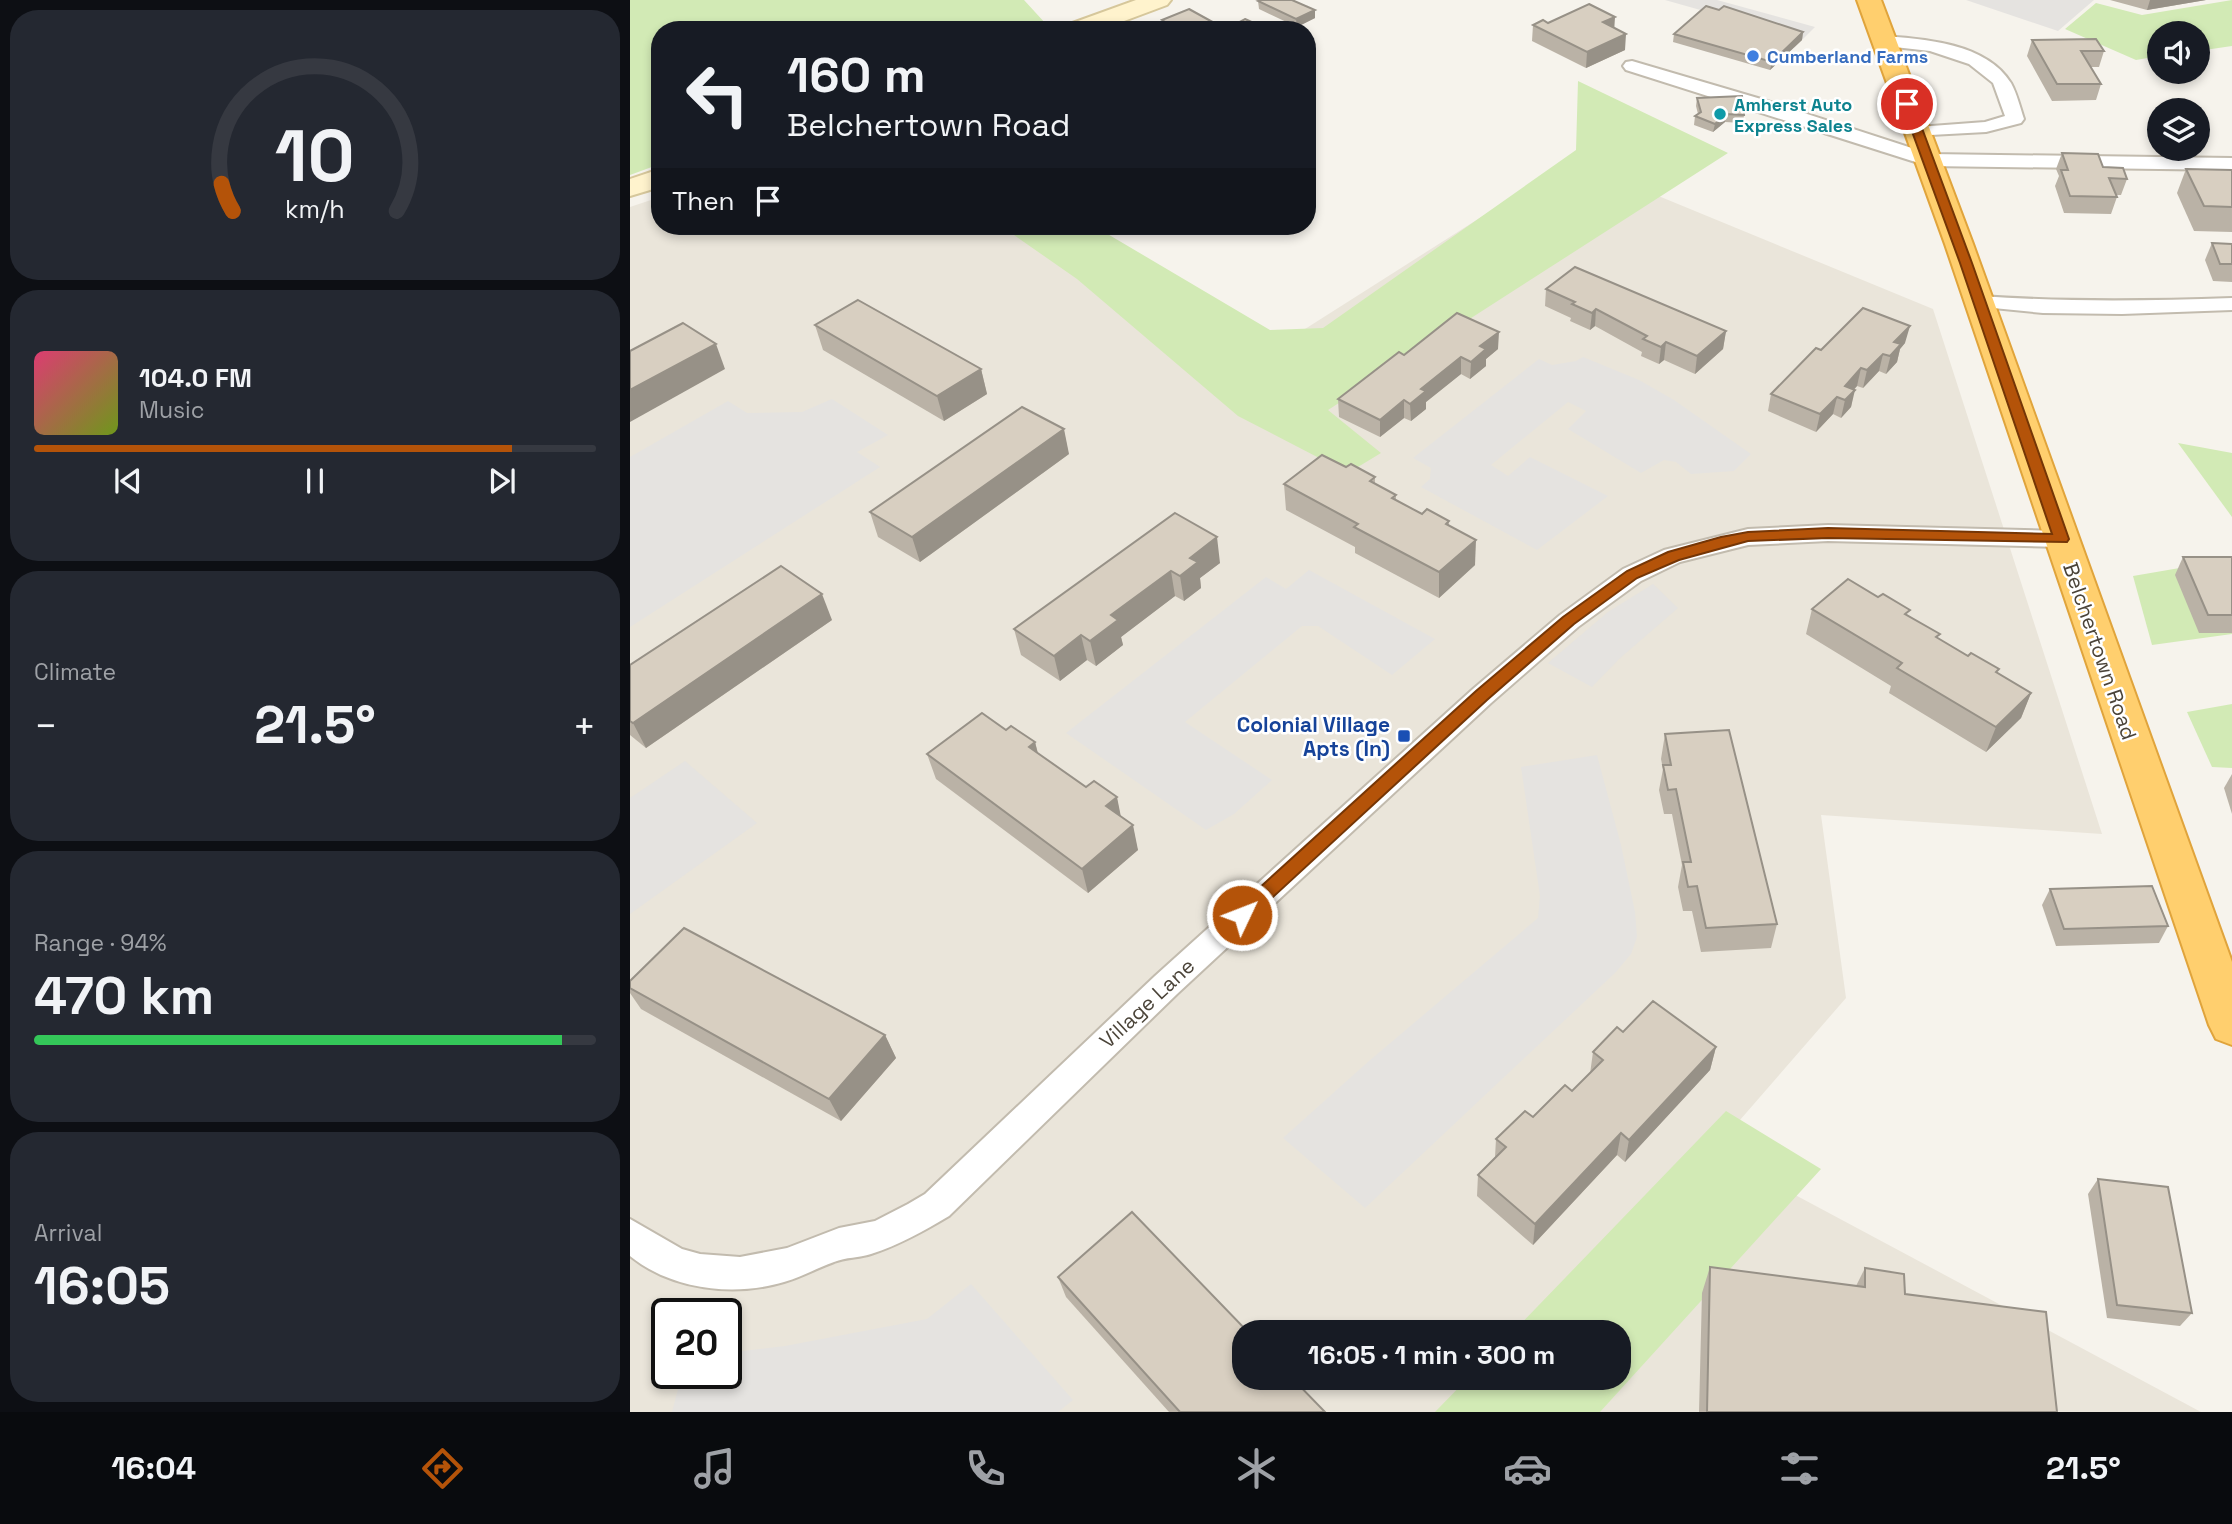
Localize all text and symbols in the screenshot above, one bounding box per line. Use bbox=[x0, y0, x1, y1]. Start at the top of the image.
map controls bbox=[2147, 21, 2210, 161]
button: sound bbox=[2147, 21, 2210, 84]
text: 160 m bbox=[787, 44, 925, 106]
place label: Cumberland Farms bbox=[1767, 45, 1928, 68]
marker: Cumberland Farms bbox=[1745, 48, 1761, 64]
icon: left bbox=[672, 49, 763, 140]
pin bbox=[1877, 74, 1937, 134]
icon: arrive bbox=[1888, 85, 1926, 123]
place label: Amherst Auto Express Sales bbox=[1734, 93, 1853, 137]
button: layers bbox=[2147, 98, 2210, 161]
text: Belchertown Road bbox=[787, 105, 1070, 145]
marker: Amherst Auto Express Sales bbox=[1712, 106, 1728, 122]
text: 10 bbox=[275, 110, 355, 203]
icon: arrive bbox=[749, 182, 787, 220]
text: Then bbox=[672, 184, 735, 218]
text: km/h bbox=[285, 193, 345, 225]
text: 104.0 FM bbox=[139, 361, 252, 395]
text: Music bbox=[139, 395, 204, 425]
icon: previous bbox=[109, 462, 147, 500]
icon: pause bbox=[296, 462, 334, 500]
icon: next bbox=[483, 462, 521, 500]
street label: Belchertown Road bbox=[2057, 559, 2143, 743]
text: Climate bbox=[34, 657, 116, 687]
text: 21.5° bbox=[254, 692, 376, 758]
text: − bbox=[34, 702, 58, 750]
text: + bbox=[572, 702, 596, 750]
place label: Colonial Village Apts (In) bbox=[1237, 711, 1390, 762]
marker: Colonial Village Apts (In) bbox=[1396, 728, 1412, 744]
position arrow bbox=[1205, 878, 1279, 952]
text: Range · 94% bbox=[34, 928, 167, 958]
street label: Village Lane bbox=[1094, 952, 1200, 1054]
text: 470 km bbox=[34, 963, 214, 1029]
text: Arrival bbox=[34, 1218, 102, 1248]
text: 16:05 bbox=[34, 1253, 170, 1319]
speed limit sign: 20 bbox=[651, 1298, 742, 1389]
text: 16:05 · 1 min · 300 m bbox=[1308, 1338, 1555, 1372]
icon: directions bbox=[418, 1444, 467, 1493]
icon: music bbox=[690, 1444, 739, 1493]
icon: phone bbox=[961, 1444, 1010, 1493]
icon: climate bbox=[1232, 1444, 1281, 1493]
icon: car bbox=[1503, 1444, 1552, 1493]
icon: filters bbox=[1775, 1444, 1824, 1493]
text: 16:04 bbox=[111, 1448, 196, 1488]
text: 21.5° bbox=[2046, 1448, 2121, 1488]

